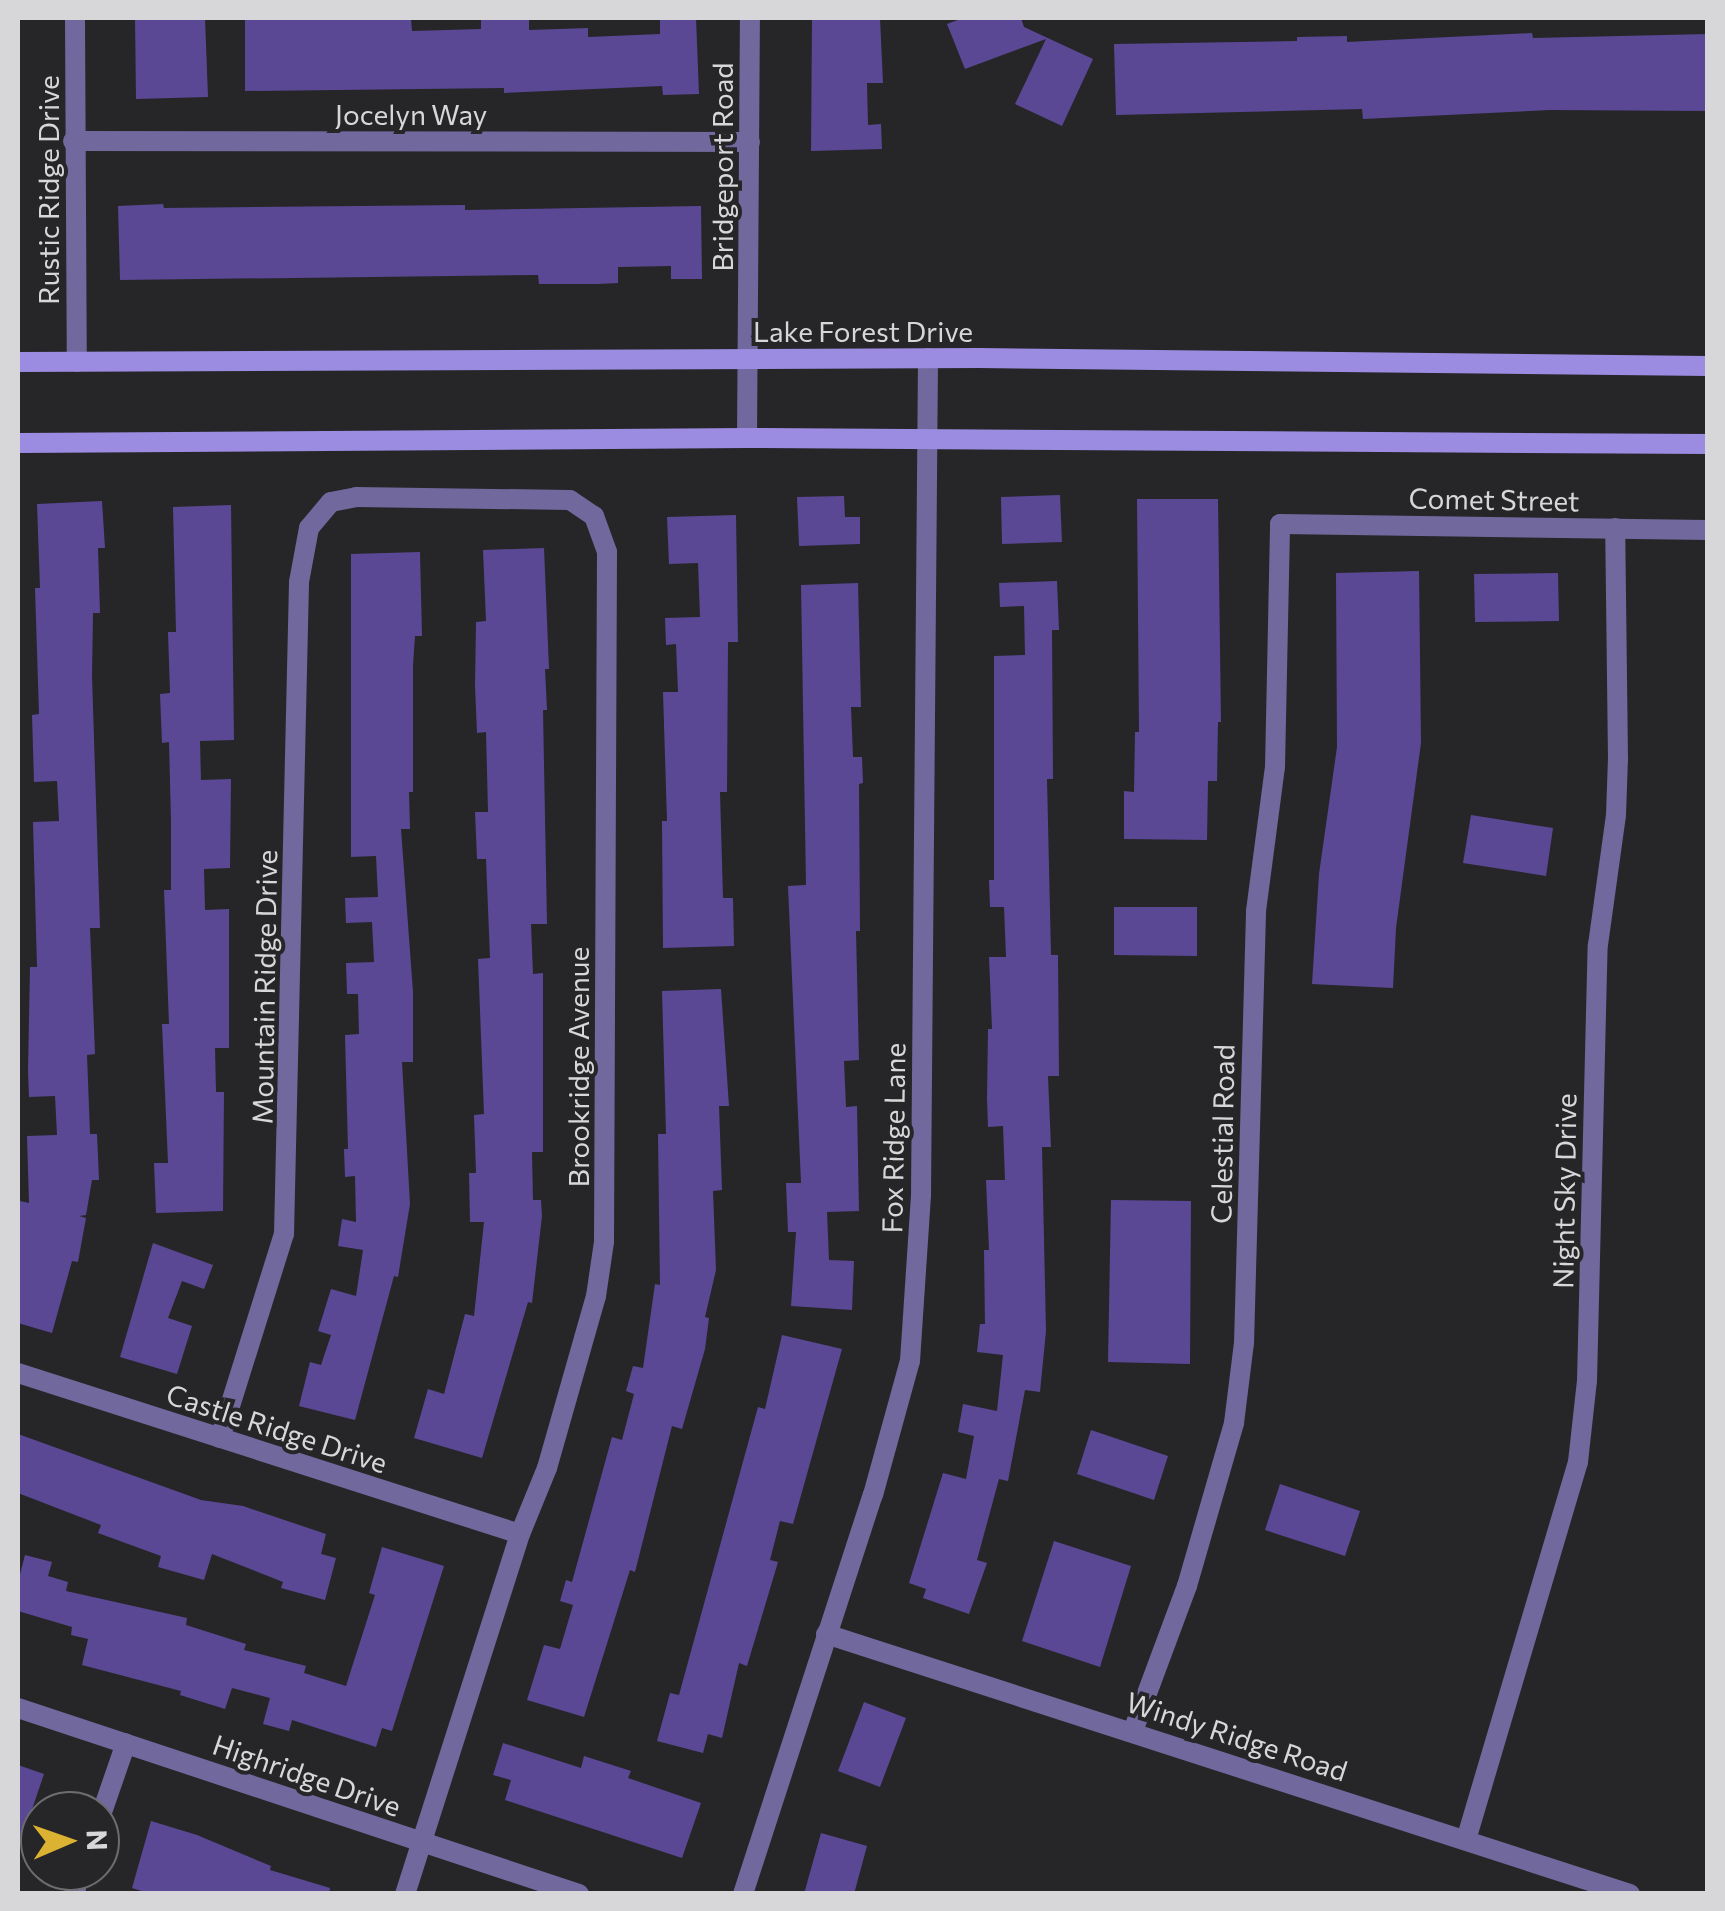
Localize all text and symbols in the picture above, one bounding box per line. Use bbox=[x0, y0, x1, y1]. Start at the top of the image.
street label: Bridgeport Road bbox=[705, 63, 739, 271]
street label: Rustic Ridge Drive bbox=[31, 75, 65, 305]
street label: Jocelyn Way bbox=[335, 97, 487, 131]
street label: Lake Forest Drive bbox=[753, 314, 973, 348]
street label: Comet Street bbox=[1408, 481, 1580, 517]
street label: Mountain Ridge Drive bbox=[245, 849, 283, 1125]
street label: Brookridge Avenue bbox=[561, 947, 595, 1187]
street label: Fox Ridge Lane bbox=[875, 1043, 911, 1233]
street label: Celestial Road bbox=[1204, 1044, 1240, 1224]
street label: Night Sky Drive bbox=[1545, 1093, 1583, 1289]
street label: Castle Ridge Drive bbox=[162, 1376, 392, 1480]
street label: Windy Ridge Road bbox=[1122, 1684, 1352, 1788]
street label: Highridge Drive bbox=[209, 1727, 405, 1823]
north arrow bbox=[20, 1791, 120, 1891]
text: N bbox=[81, 1829, 115, 1851]

